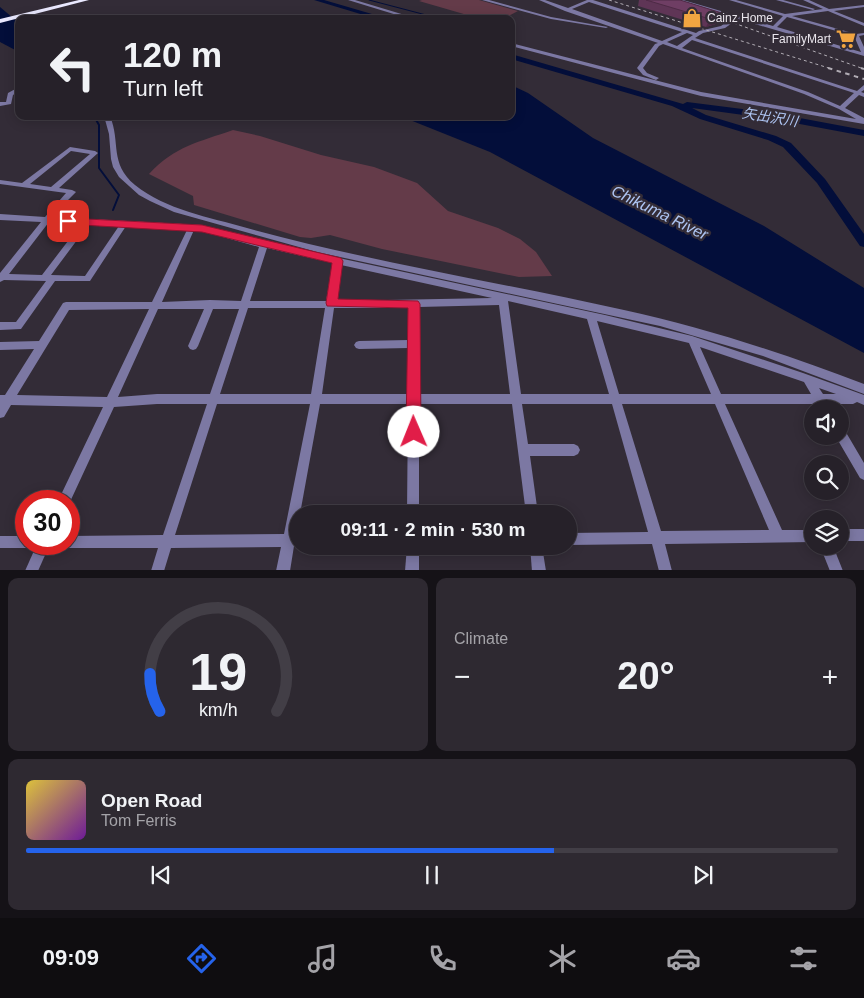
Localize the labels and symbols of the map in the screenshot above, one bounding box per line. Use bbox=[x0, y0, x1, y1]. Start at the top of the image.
shop icon: Cainz Home bbox=[681, 7, 703, 29]
place label: Cainz Home bbox=[707, 11, 773, 25]
supermarket icon: FamilyMart bbox=[835, 28, 857, 50]
place label: FamilyMart bbox=[772, 32, 832, 46]
water label: 矢出沢川 bbox=[741, 105, 801, 130]
water label: Chikuma River bbox=[609, 182, 711, 243]
pin bbox=[47, 200, 89, 242]
position arrow bbox=[387, 405, 439, 457]
speed limit sign: 30 bbox=[15, 490, 80, 555]

